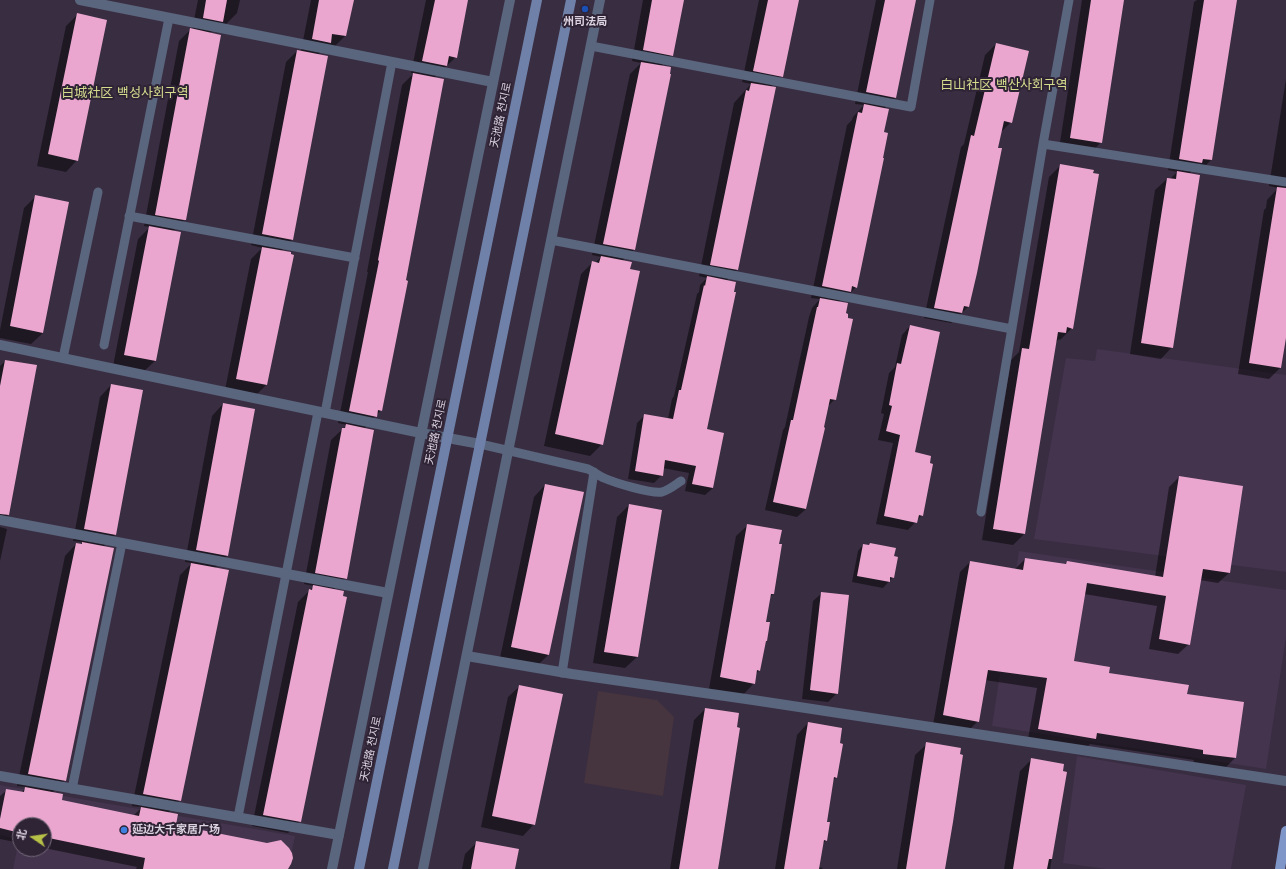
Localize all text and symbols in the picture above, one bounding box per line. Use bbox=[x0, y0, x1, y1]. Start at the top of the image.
marker: 州司法局 bbox=[580, 4, 590, 14]
place label: 州司法局 bbox=[563, 15, 607, 29]
district label: 白山社区 백산사회구역 bbox=[940, 77, 1068, 93]
street label: 天池路 천지로 bbox=[488, 81, 514, 149]
district label: 白城社区 백성사회구역 bbox=[61, 85, 189, 101]
street label: 天池路 천지로 bbox=[423, 398, 449, 466]
street label: 天池路 천지로 bbox=[358, 715, 384, 783]
north arrow bbox=[12, 817, 52, 857]
place label: 延边大千家居广场 bbox=[132, 823, 220, 837]
marker: 延边大千家居广场 bbox=[119, 825, 129, 835]
text: 北 bbox=[13, 828, 29, 841]

